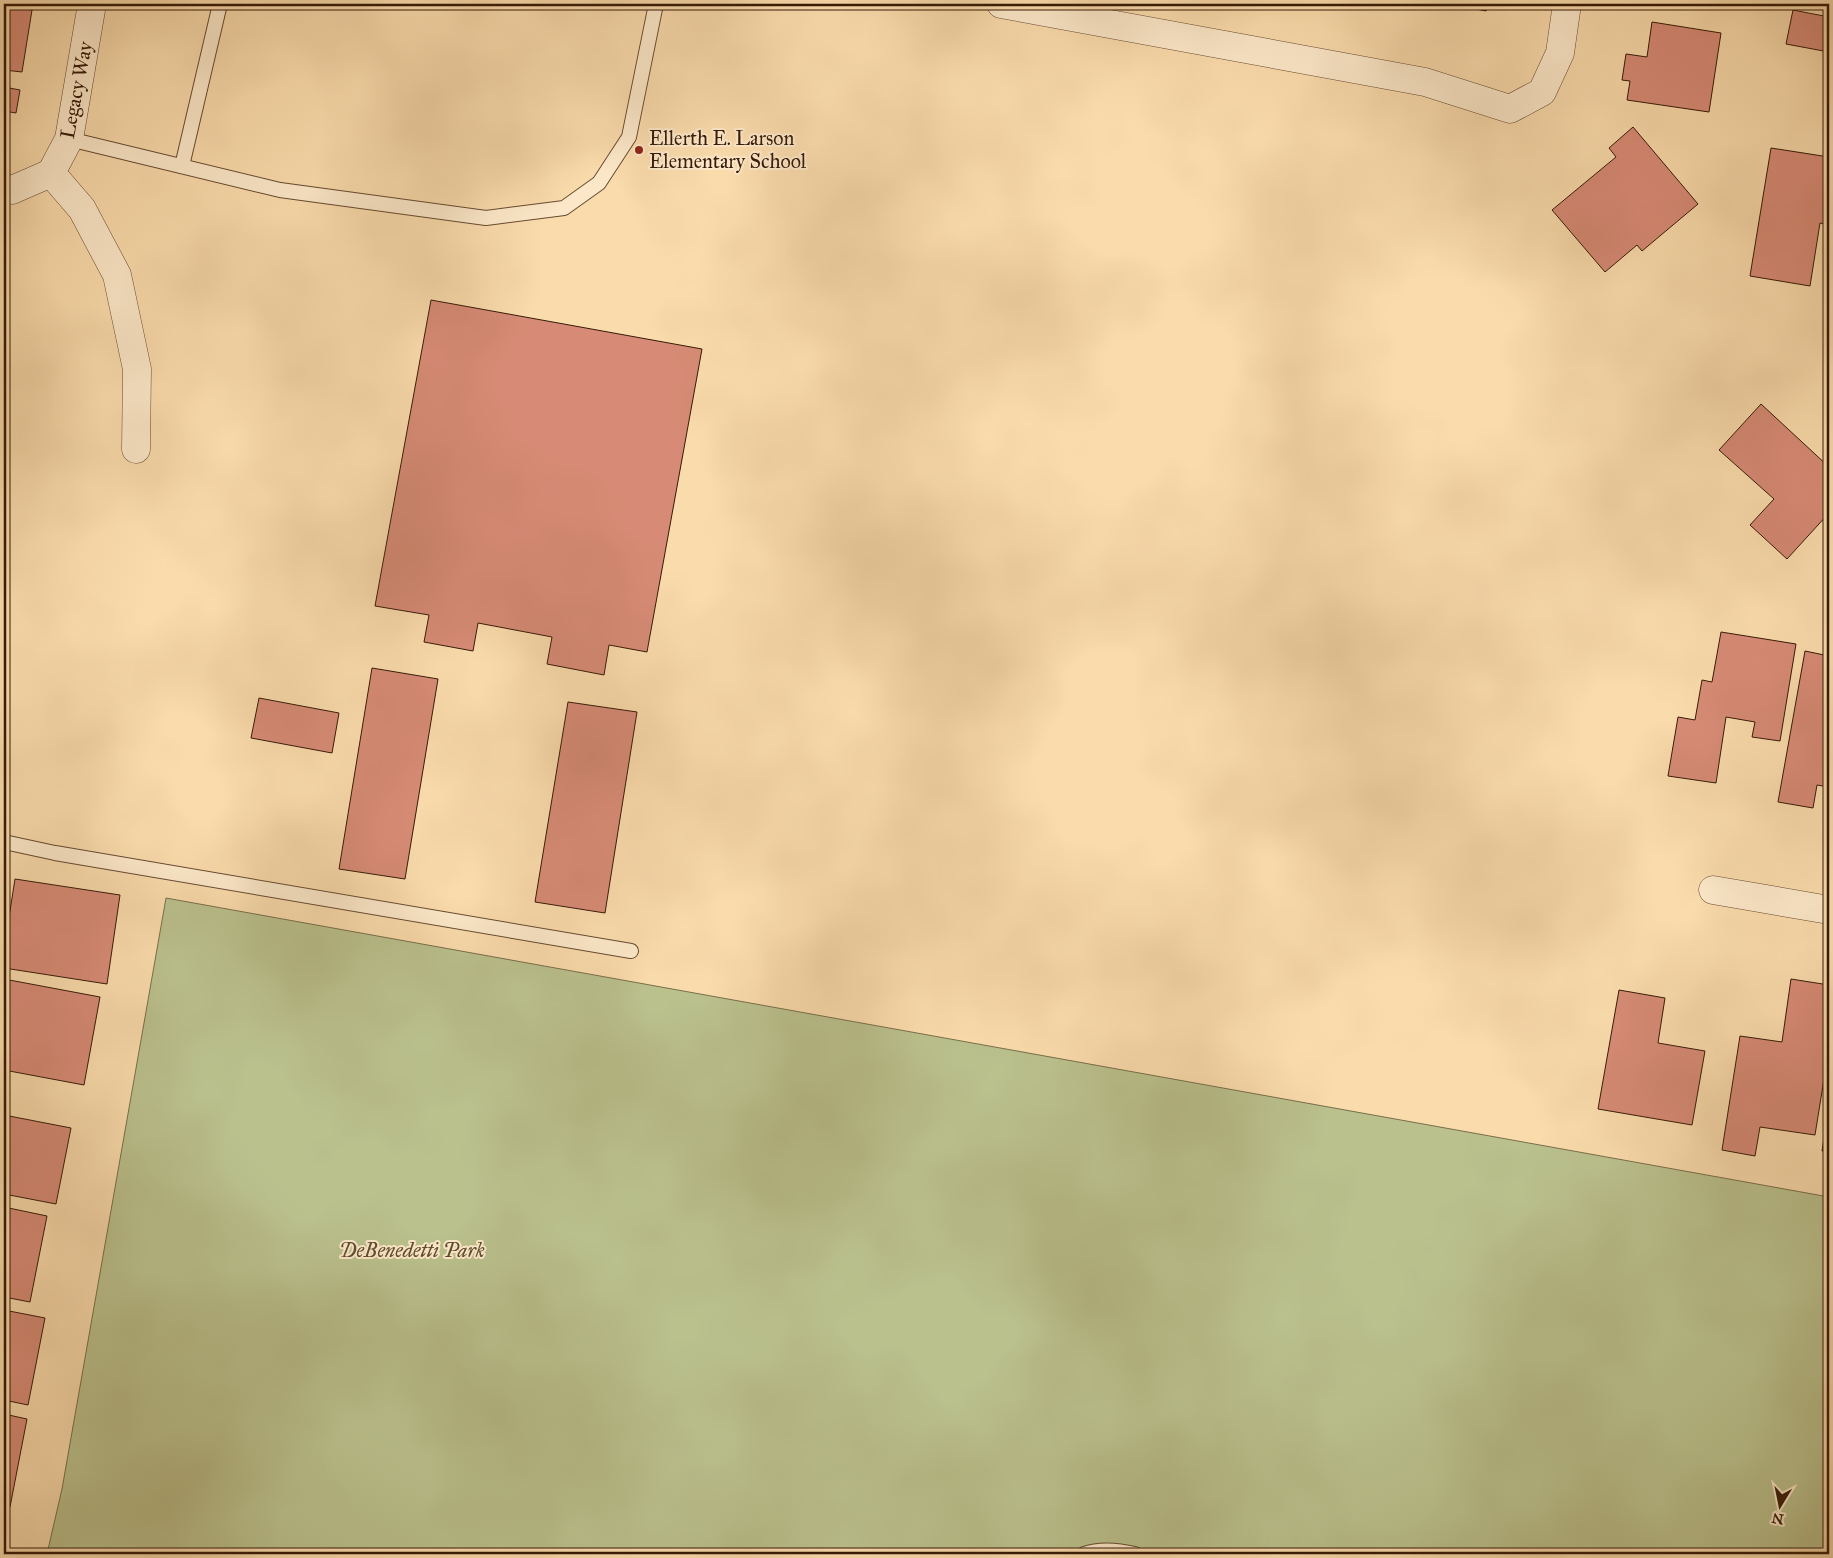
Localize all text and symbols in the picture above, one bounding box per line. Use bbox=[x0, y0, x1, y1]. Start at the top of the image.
street label: Legacy Way bbox=[55, 39, 98, 141]
place label: Ellerth E. Larson Elementary School bbox=[649, 126, 807, 173]
marker: Ellerth E. Larson Elementary School bbox=[633, 144, 645, 156]
park label: DeBenedetti Park bbox=[339, 1238, 485, 1262]
north arrow bbox=[1756, 1480, 1806, 1530]
text: N bbox=[1770, 1509, 1785, 1528]

